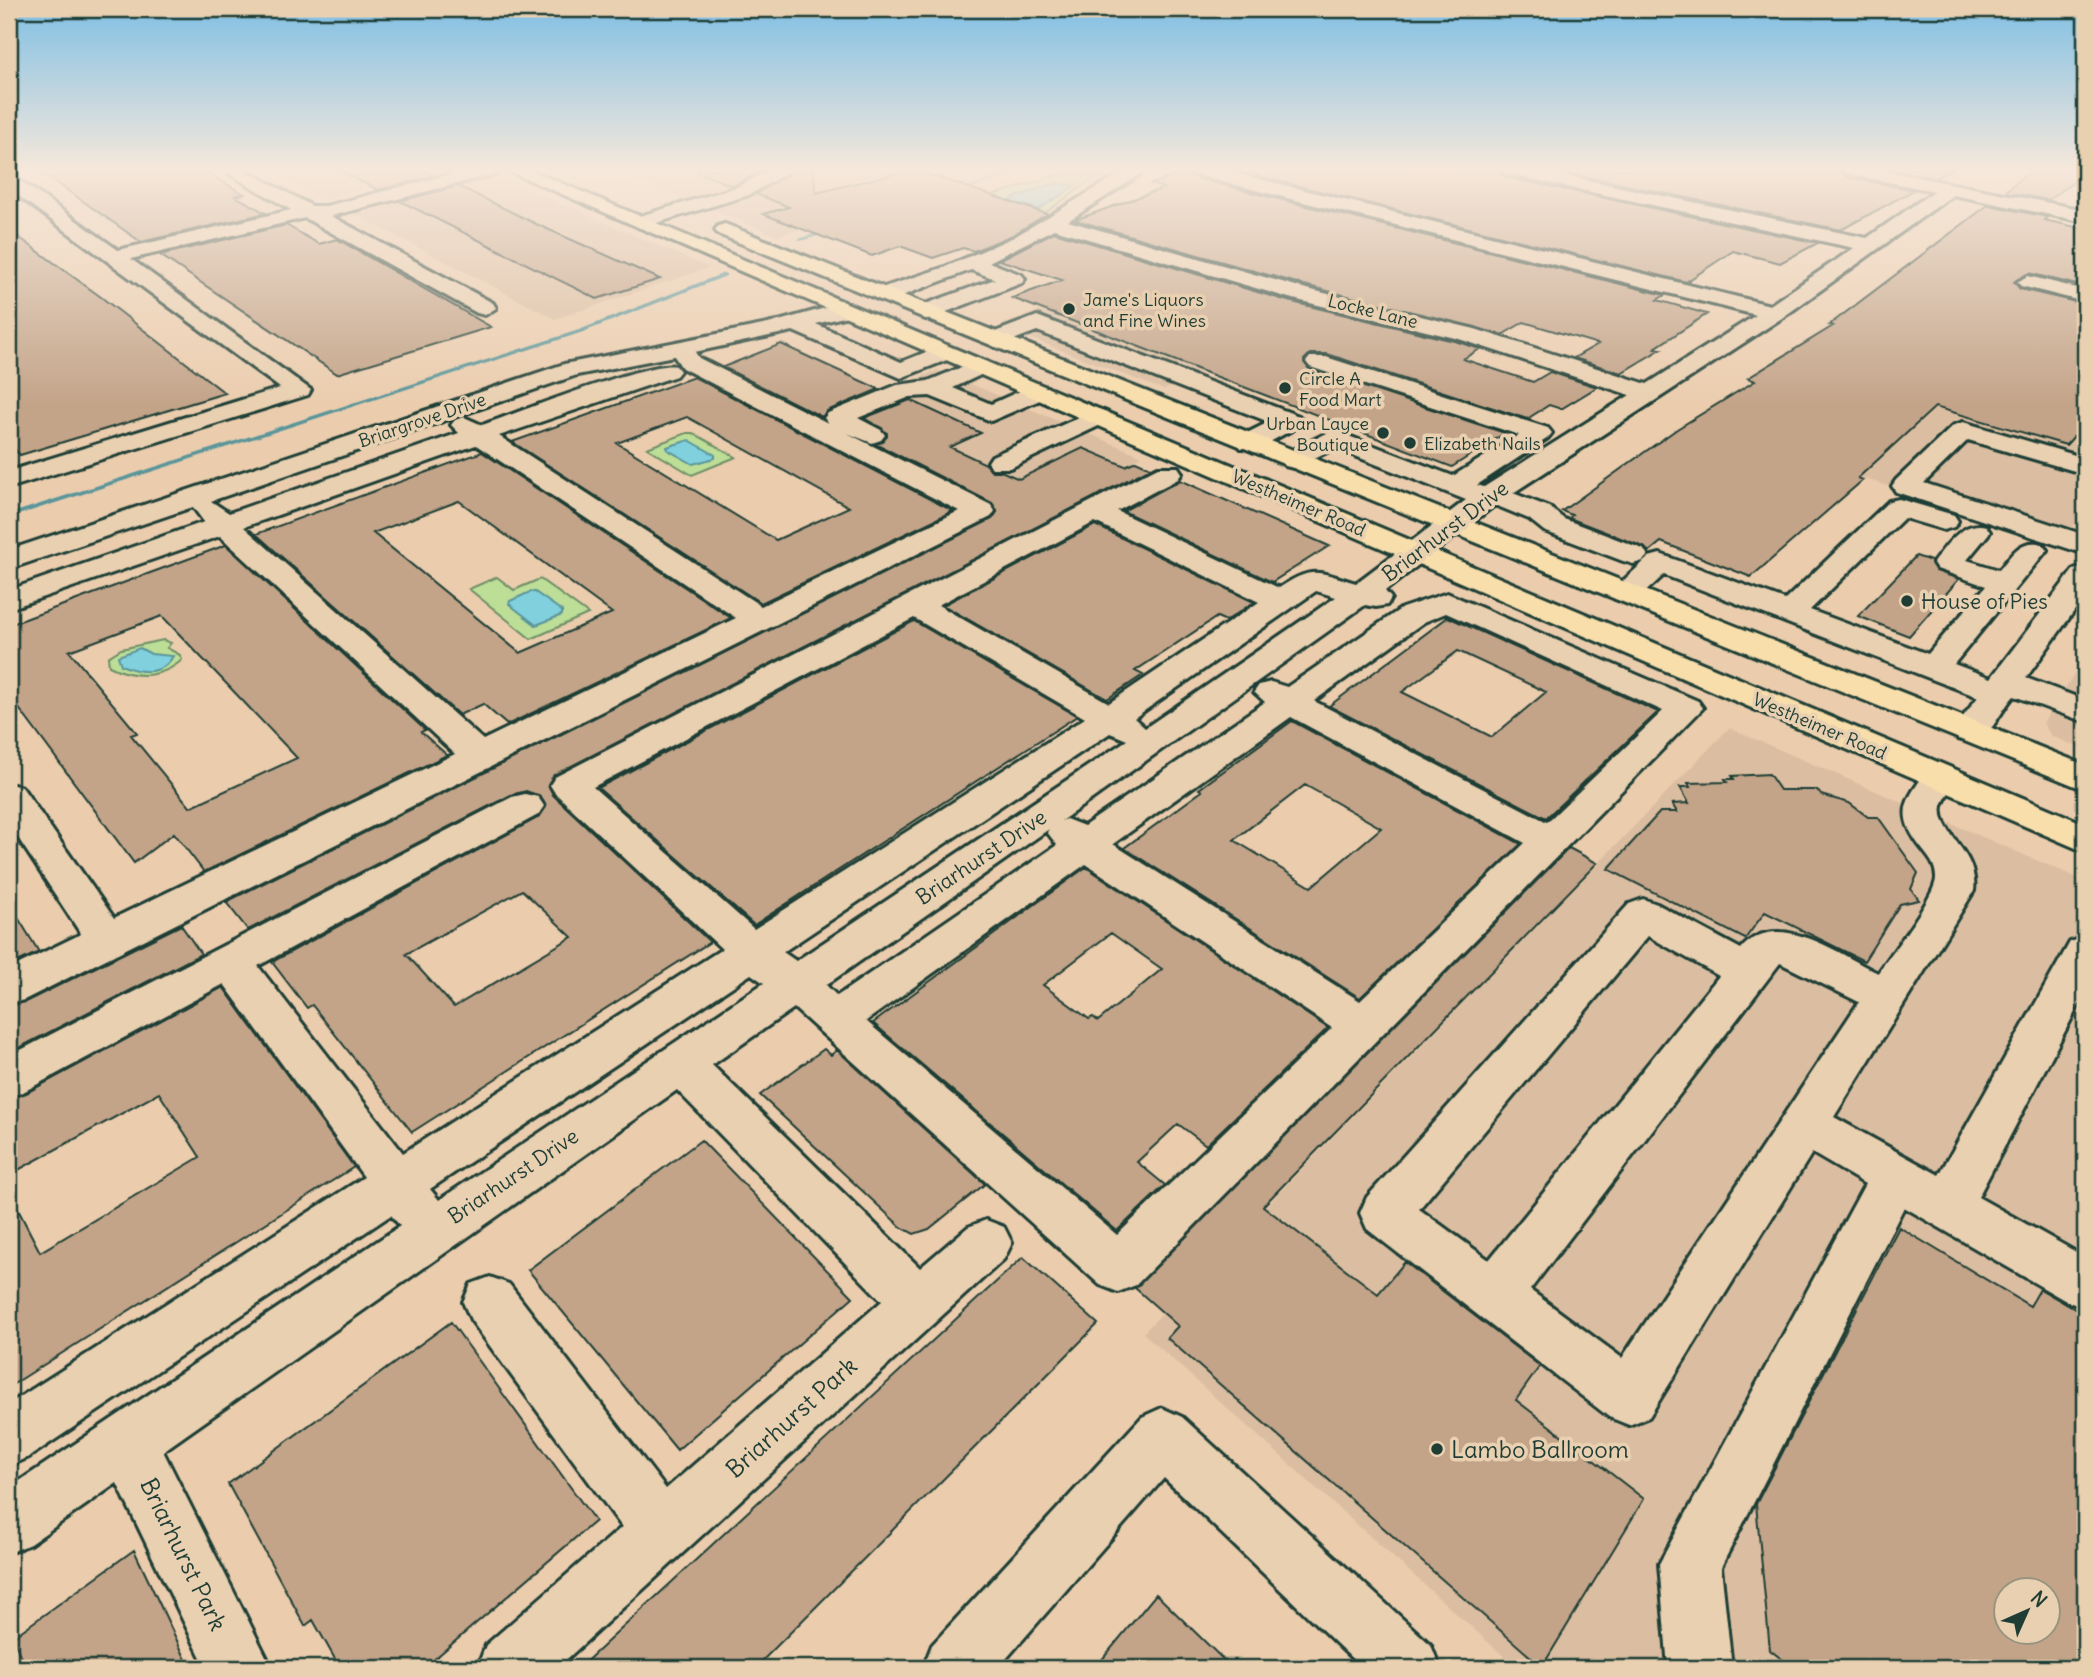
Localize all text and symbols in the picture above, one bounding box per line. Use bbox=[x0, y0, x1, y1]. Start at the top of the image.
place label: Jame's Liquors and Fine Wines bbox=[1083, 288, 1206, 332]
street label: Locke Lane bbox=[1326, 289, 1420, 333]
marker: Jame's Liquors and Fine Wines bbox=[1061, 301, 1077, 317]
place label: Circle A Food Mart bbox=[1299, 367, 1382, 411]
marker: Circle A Food Mart bbox=[1277, 380, 1293, 396]
street label: Briargrove Drive bbox=[355, 387, 489, 453]
place label: Urban Layce Boutique bbox=[1266, 412, 1369, 456]
marker: Urban Layce Boutique bbox=[1375, 425, 1391, 441]
place label: Elizabeth Nails bbox=[1424, 432, 1541, 455]
marker: Elizabeth Nails bbox=[1402, 435, 1418, 451]
street label: Westheimer Road bbox=[1229, 464, 1370, 542]
street label: Briarhurst Drive bbox=[1376, 475, 1514, 587]
place label: House of Pies bbox=[1921, 588, 2048, 615]
marker: House of Pies bbox=[1899, 593, 1915, 609]
street label: Westheimer Road bbox=[1750, 687, 1891, 765]
street label: Briarhurst Drive bbox=[911, 803, 1051, 911]
street label: Briarhurst Drive bbox=[443, 1122, 583, 1230]
street label: Briarhurst Park bbox=[719, 1350, 863, 1484]
place label: Lambo Ballroom bbox=[1451, 1434, 1629, 1464]
marker: Lambo Ballroom bbox=[1429, 1441, 1445, 1457]
street label: Briarhurst Park bbox=[134, 1473, 234, 1635]
north arrow bbox=[1993, 1576, 2062, 1646]
text: N bbox=[2026, 1586, 2052, 1612]

